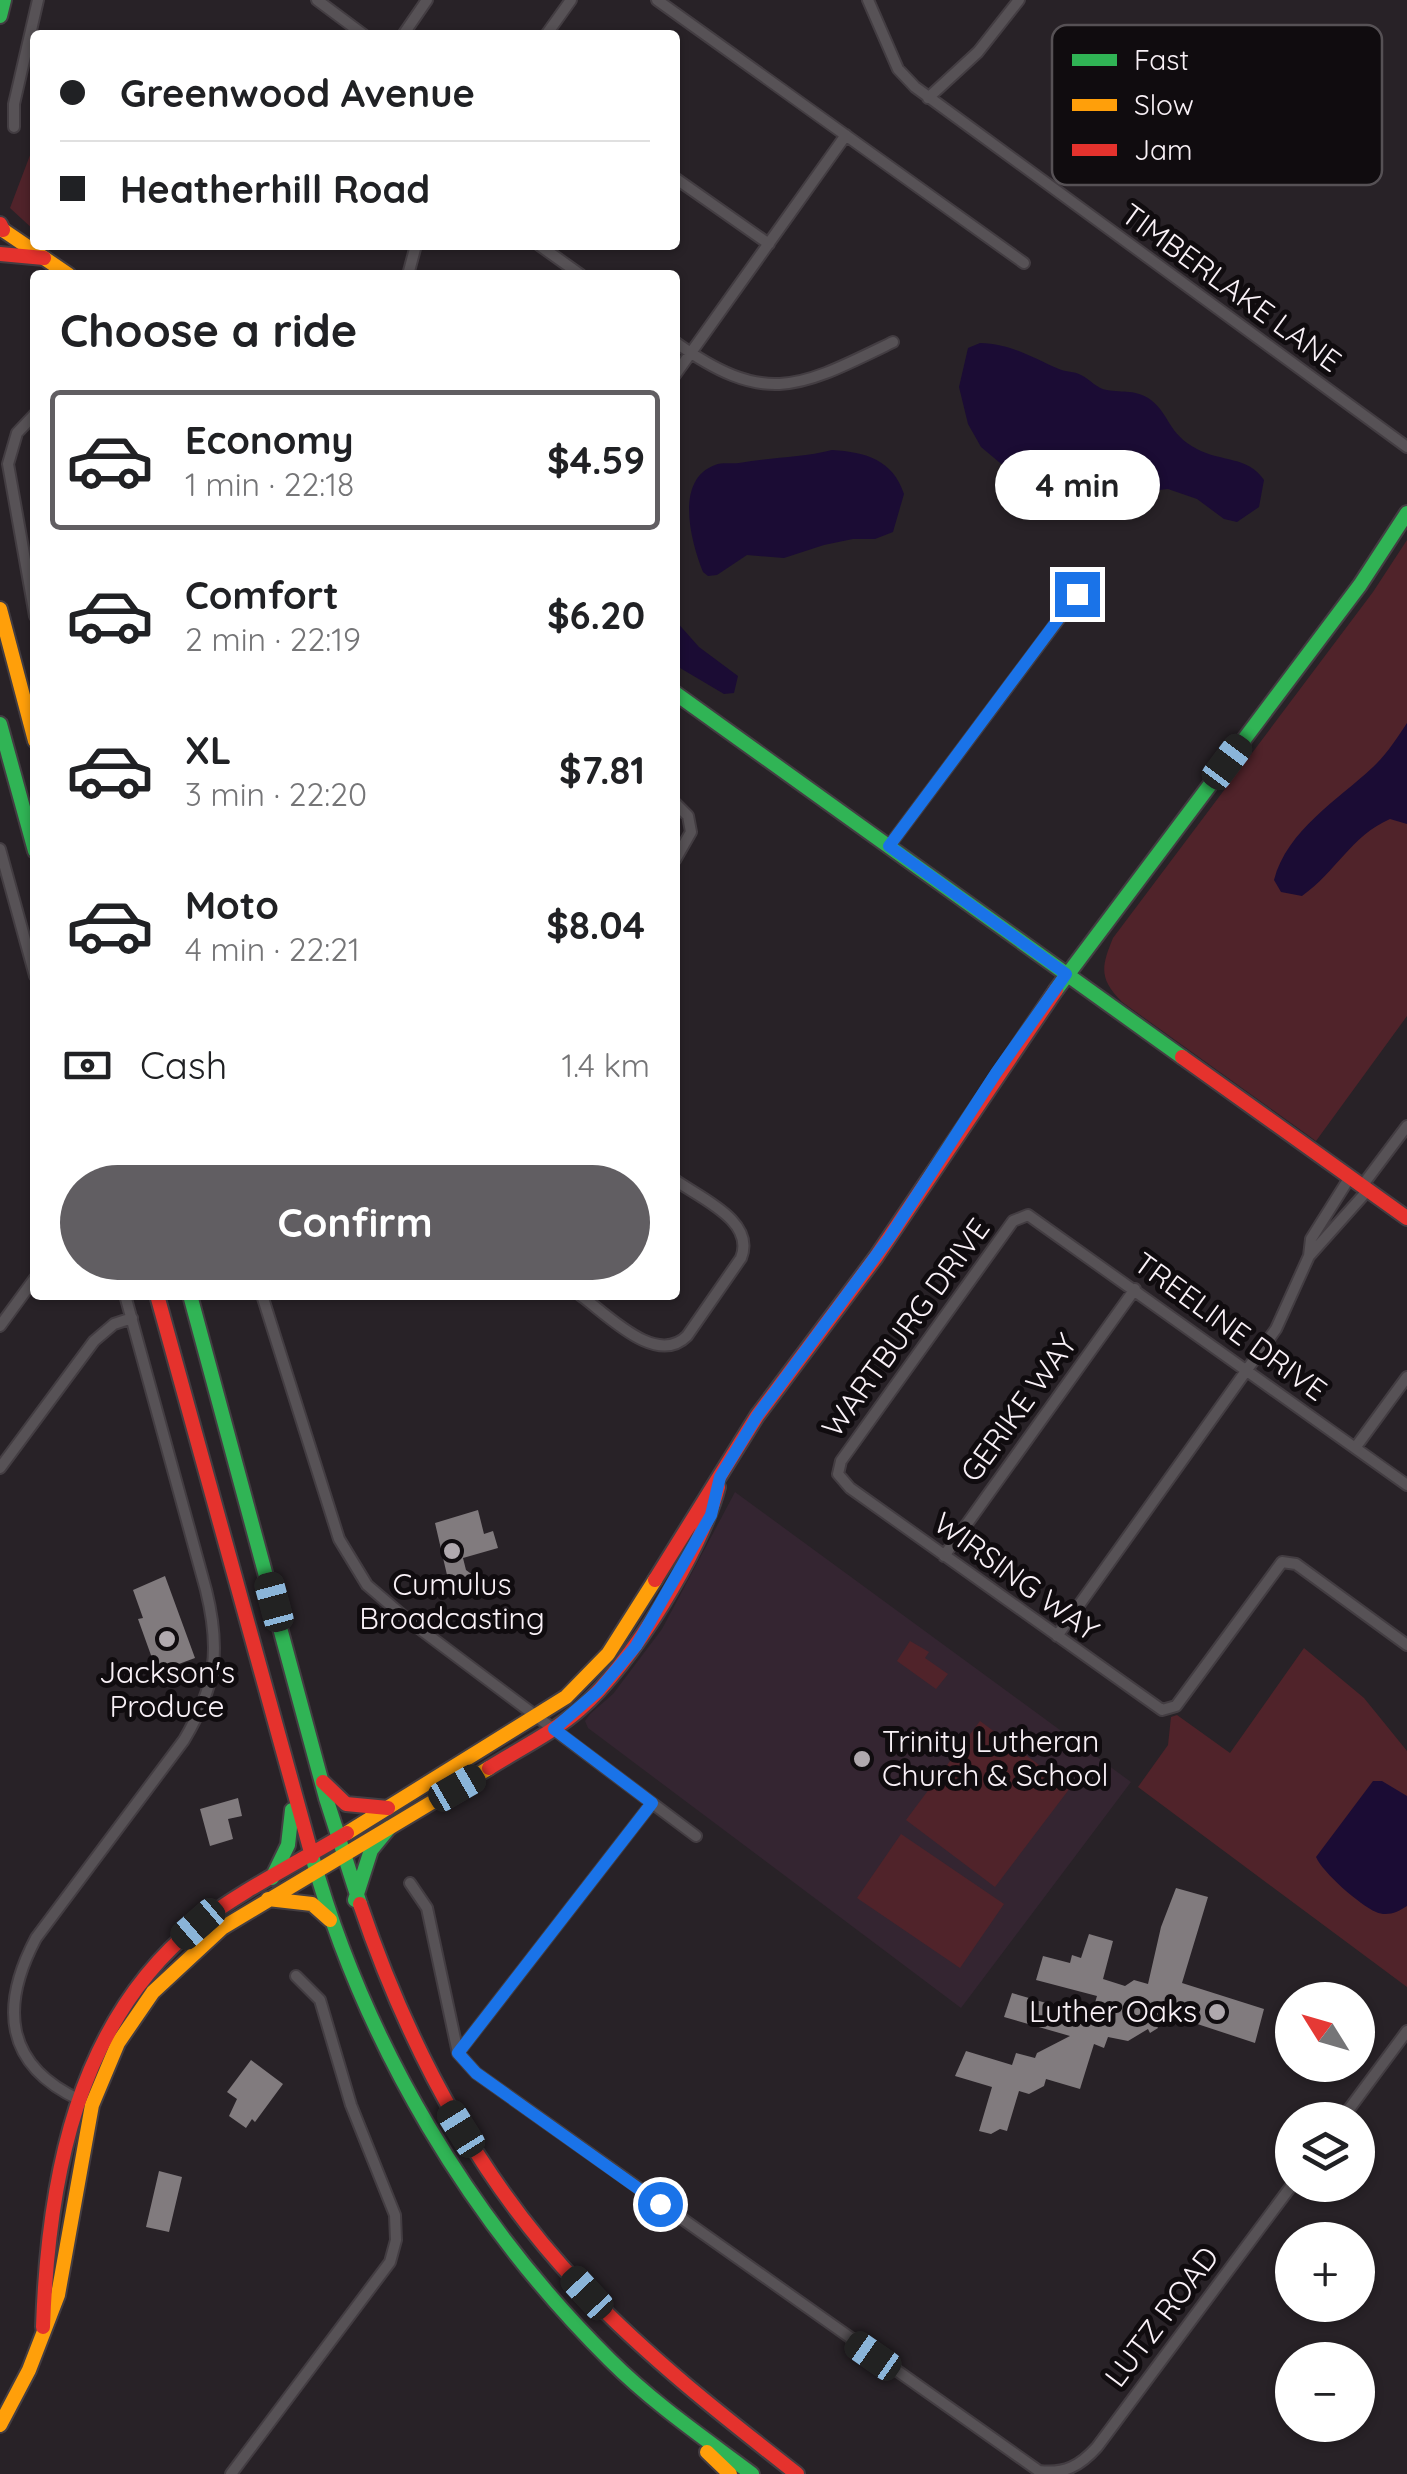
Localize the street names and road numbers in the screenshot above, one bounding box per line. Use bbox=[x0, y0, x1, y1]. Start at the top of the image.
street label: TIMBERLAKE LANE bbox=[1114, 195, 1349, 380]
street label: WARTBURG DRIVE bbox=[813, 1210, 997, 1444]
street label: TREELINE DRIVE bbox=[1127, 1244, 1334, 1409]
street label: GERIKE WAY bbox=[952, 1326, 1085, 1489]
street label: WIRSING WAY bbox=[927, 1504, 1107, 1649]
street label: LUTZ ROAD bbox=[1096, 2239, 1226, 2394]

